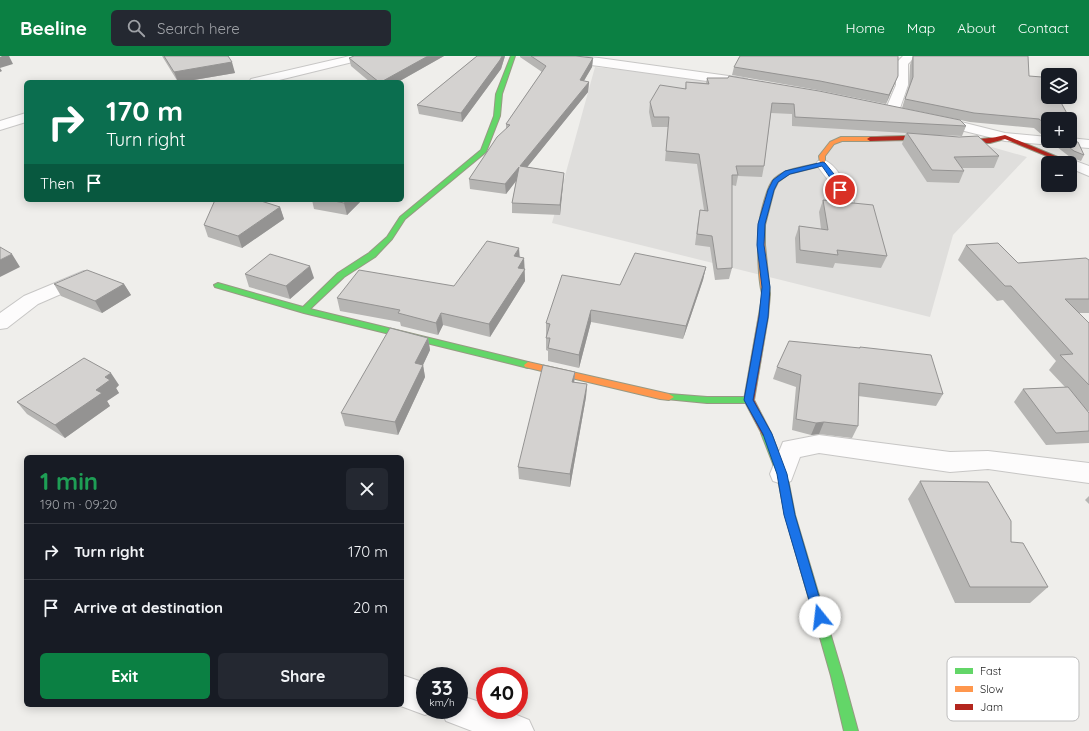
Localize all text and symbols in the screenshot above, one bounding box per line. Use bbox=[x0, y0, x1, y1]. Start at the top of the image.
search box bbox=[111, 10, 391, 46]
text: Beeline bbox=[20, 16, 87, 40]
icon: search bbox=[125, 17, 147, 39]
text: Search here bbox=[157, 19, 240, 38]
text: Home bbox=[846, 19, 885, 37]
text: Map bbox=[907, 19, 935, 37]
text: About bbox=[957, 19, 996, 37]
text: Contact bbox=[1018, 19, 1069, 37]
map controls bbox=[1041, 68, 1077, 192]
button: layers bbox=[1041, 68, 1077, 104]
text: 170 m bbox=[106, 93, 183, 128]
icon: right bbox=[40, 96, 92, 148]
button: + bbox=[1041, 112, 1077, 148]
text: Turn right bbox=[106, 128, 186, 151]
button: − bbox=[1041, 156, 1077, 192]
icon: arrive bbox=[83, 172, 105, 194]
pin bbox=[823, 173, 857, 207]
text: Then bbox=[40, 174, 75, 193]
icon: arrive bbox=[829, 179, 851, 201]
text: 1 min bbox=[40, 466, 98, 496]
button: close bbox=[346, 468, 388, 510]
text: 190 m · 09:20 bbox=[40, 496, 117, 512]
icon: right bbox=[40, 541, 62, 563]
text: Turn right bbox=[74, 542, 145, 561]
text: 170 m bbox=[348, 542, 388, 561]
position arrow bbox=[799, 596, 841, 638]
icon: arrive bbox=[40, 597, 62, 619]
text: Arrive at destination bbox=[74, 598, 223, 617]
text: 20 m bbox=[353, 598, 388, 617]
button: Exit bbox=[40, 653, 210, 699]
button: Share bbox=[218, 653, 388, 699]
legend bbox=[947, 657, 1079, 721]
text: Fast bbox=[980, 664, 1002, 678]
speed limit sign: 40 bbox=[476, 667, 528, 719]
text: 33 bbox=[431, 675, 453, 700]
text: Slow bbox=[980, 682, 1004, 696]
text: km/h bbox=[429, 696, 455, 709]
text: Jam bbox=[980, 700, 1003, 714]

